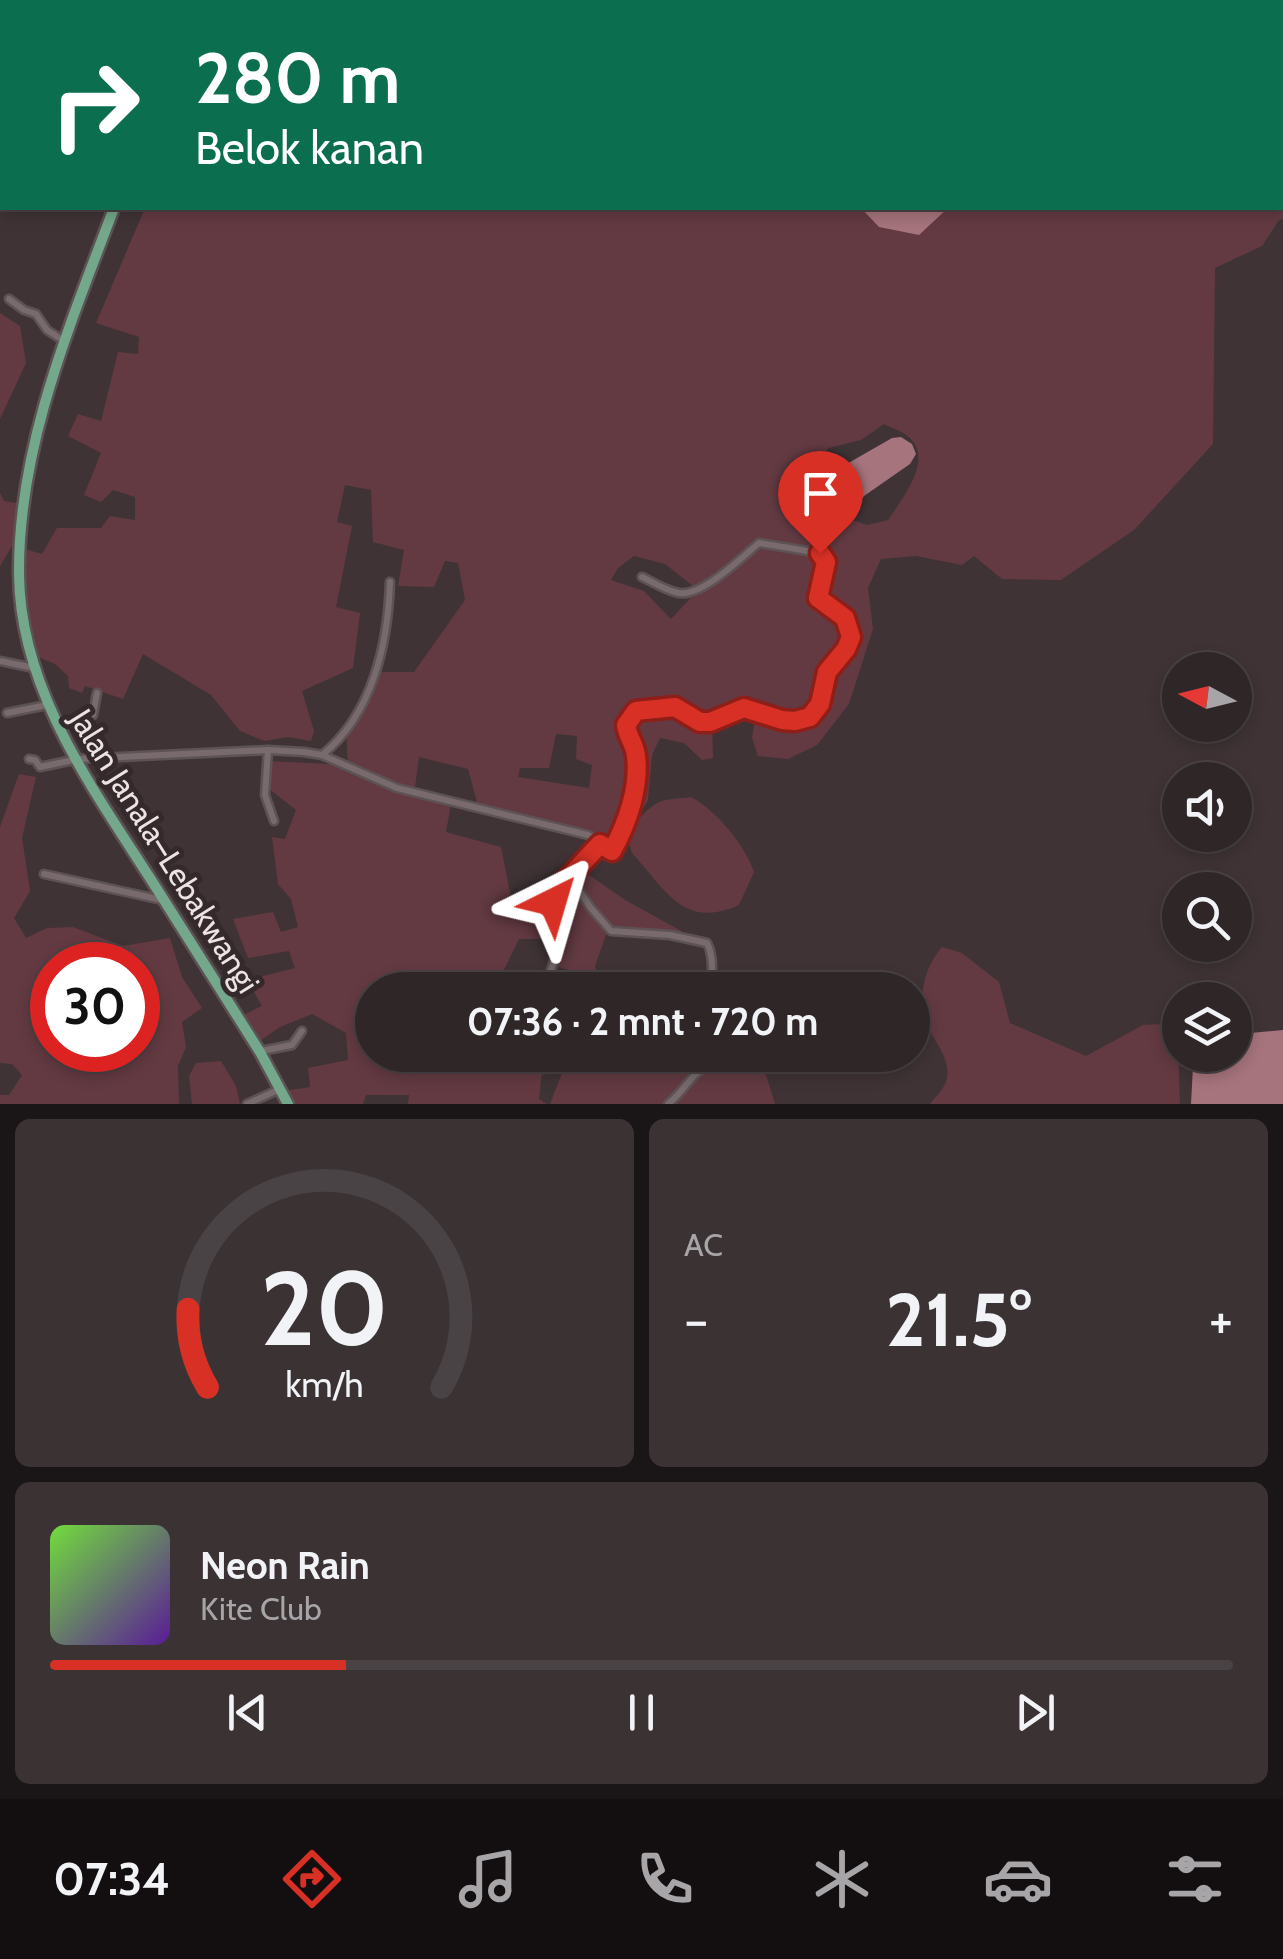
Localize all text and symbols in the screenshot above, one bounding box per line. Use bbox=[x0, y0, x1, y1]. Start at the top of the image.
text: 280 m bbox=[195, 35, 400, 121]
icon: right bbox=[30, 40, 160, 170]
text: Belok kanan bbox=[195, 121, 424, 175]
pin bbox=[778, 451, 863, 554]
icon: arrive bbox=[793, 466, 848, 521]
north arrow bbox=[1162, 652, 1252, 742]
map controls bbox=[1162, 652, 1252, 1072]
street label: Jalan Janala–Lebakwangi bbox=[61, 701, 268, 1000]
button: sound bbox=[1162, 762, 1252, 852]
position arrow bbox=[501, 850, 605, 954]
button: search bbox=[1162, 872, 1252, 962]
speed limit sign: 30 bbox=[30, 942, 160, 1072]
button: layers bbox=[1162, 982, 1252, 1072]
text: 07:36 · 2 mnt · 720 m bbox=[467, 998, 818, 1045]
text: AC bbox=[684, 1225, 723, 1264]
text: 20 bbox=[260, 1245, 389, 1371]
text: 21.5° bbox=[886, 1274, 1031, 1365]
text: − bbox=[684, 1286, 708, 1353]
text: + bbox=[1209, 1286, 1233, 1353]
text: km/h bbox=[285, 1363, 364, 1406]
text: Neon Rain bbox=[200, 1542, 370, 1589]
text: Kite Club bbox=[200, 1589, 322, 1628]
icon: previous bbox=[220, 1685, 275, 1740]
icon: pause bbox=[614, 1685, 669, 1740]
icon: next bbox=[1008, 1685, 1063, 1740]
icon: directions bbox=[277, 1844, 347, 1914]
icon: music bbox=[453, 1844, 523, 1914]
icon: phone bbox=[630, 1844, 700, 1914]
icon: climate bbox=[807, 1844, 877, 1914]
icon: car bbox=[983, 1844, 1053, 1914]
icon: filters bbox=[1160, 1844, 1230, 1914]
text: 07:34 bbox=[53, 1852, 170, 1906]

